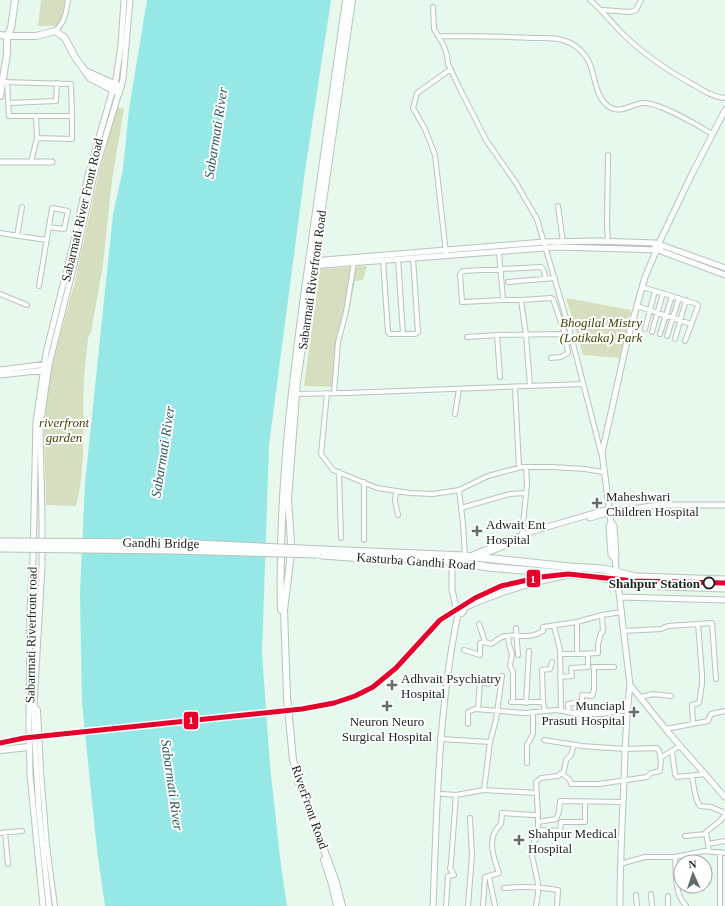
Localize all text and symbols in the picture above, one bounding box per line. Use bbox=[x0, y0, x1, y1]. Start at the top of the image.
water label: Sabarmati River bbox=[201, 86, 231, 180]
street label: Sabarmati River Front Road bbox=[58, 136, 106, 283]
street label: Sabarmati Riverfront Road bbox=[295, 209, 329, 351]
park label: Bhogilal Mistry (Lotikaka) Park bbox=[560, 315, 643, 345]
water label: Sabarmati River bbox=[148, 405, 178, 499]
park label: riverfront garden bbox=[39, 415, 89, 445]
place label: Maheshwari Children Hospital bbox=[606, 489, 699, 519]
marker: Maheshwari Children Hospital bbox=[591, 497, 603, 509]
place label: Adwait Ent Hospital bbox=[486, 517, 546, 547]
marker: Adwait Ent Hospital bbox=[471, 525, 483, 537]
street label: Gandhi Bridge bbox=[122, 535, 200, 551]
street label: Kasturba Gandhi Road bbox=[356, 549, 476, 573]
street label: Sabarmati Riverfront road bbox=[22, 566, 40, 703]
line badge: 1 bbox=[526, 569, 541, 588]
text: 1 bbox=[530, 573, 536, 585]
place label: Shahpur Station bbox=[609, 576, 701, 591]
marker: Shahpur Station bbox=[702, 576, 716, 590]
place label: Adhvait Psychiatry Hospital bbox=[401, 671, 502, 701]
marker: Adhvait Psychiatry Hospital bbox=[386, 679, 398, 691]
place label: Munciapl Prasuti Hospital bbox=[542, 698, 625, 728]
marker: Neuron Neuro Surgical Hospital bbox=[381, 700, 393, 712]
marker: Munciapl Prasuti Hospital bbox=[628, 706, 640, 718]
line badge: 1 bbox=[183, 711, 199, 730]
text: 1 bbox=[188, 714, 194, 726]
place label: Neuron Neuro Surgical Hospital bbox=[342, 714, 433, 744]
water label: Sabarmati River bbox=[158, 738, 186, 832]
street label: RiverFront Road bbox=[289, 763, 332, 851]
place label: Shahpur Medical Hospital bbox=[528, 826, 618, 856]
marker: Shahpur Medical Hospital bbox=[513, 834, 525, 846]
north arrow bbox=[673, 854, 713, 894]
text: N bbox=[688, 858, 697, 870]

